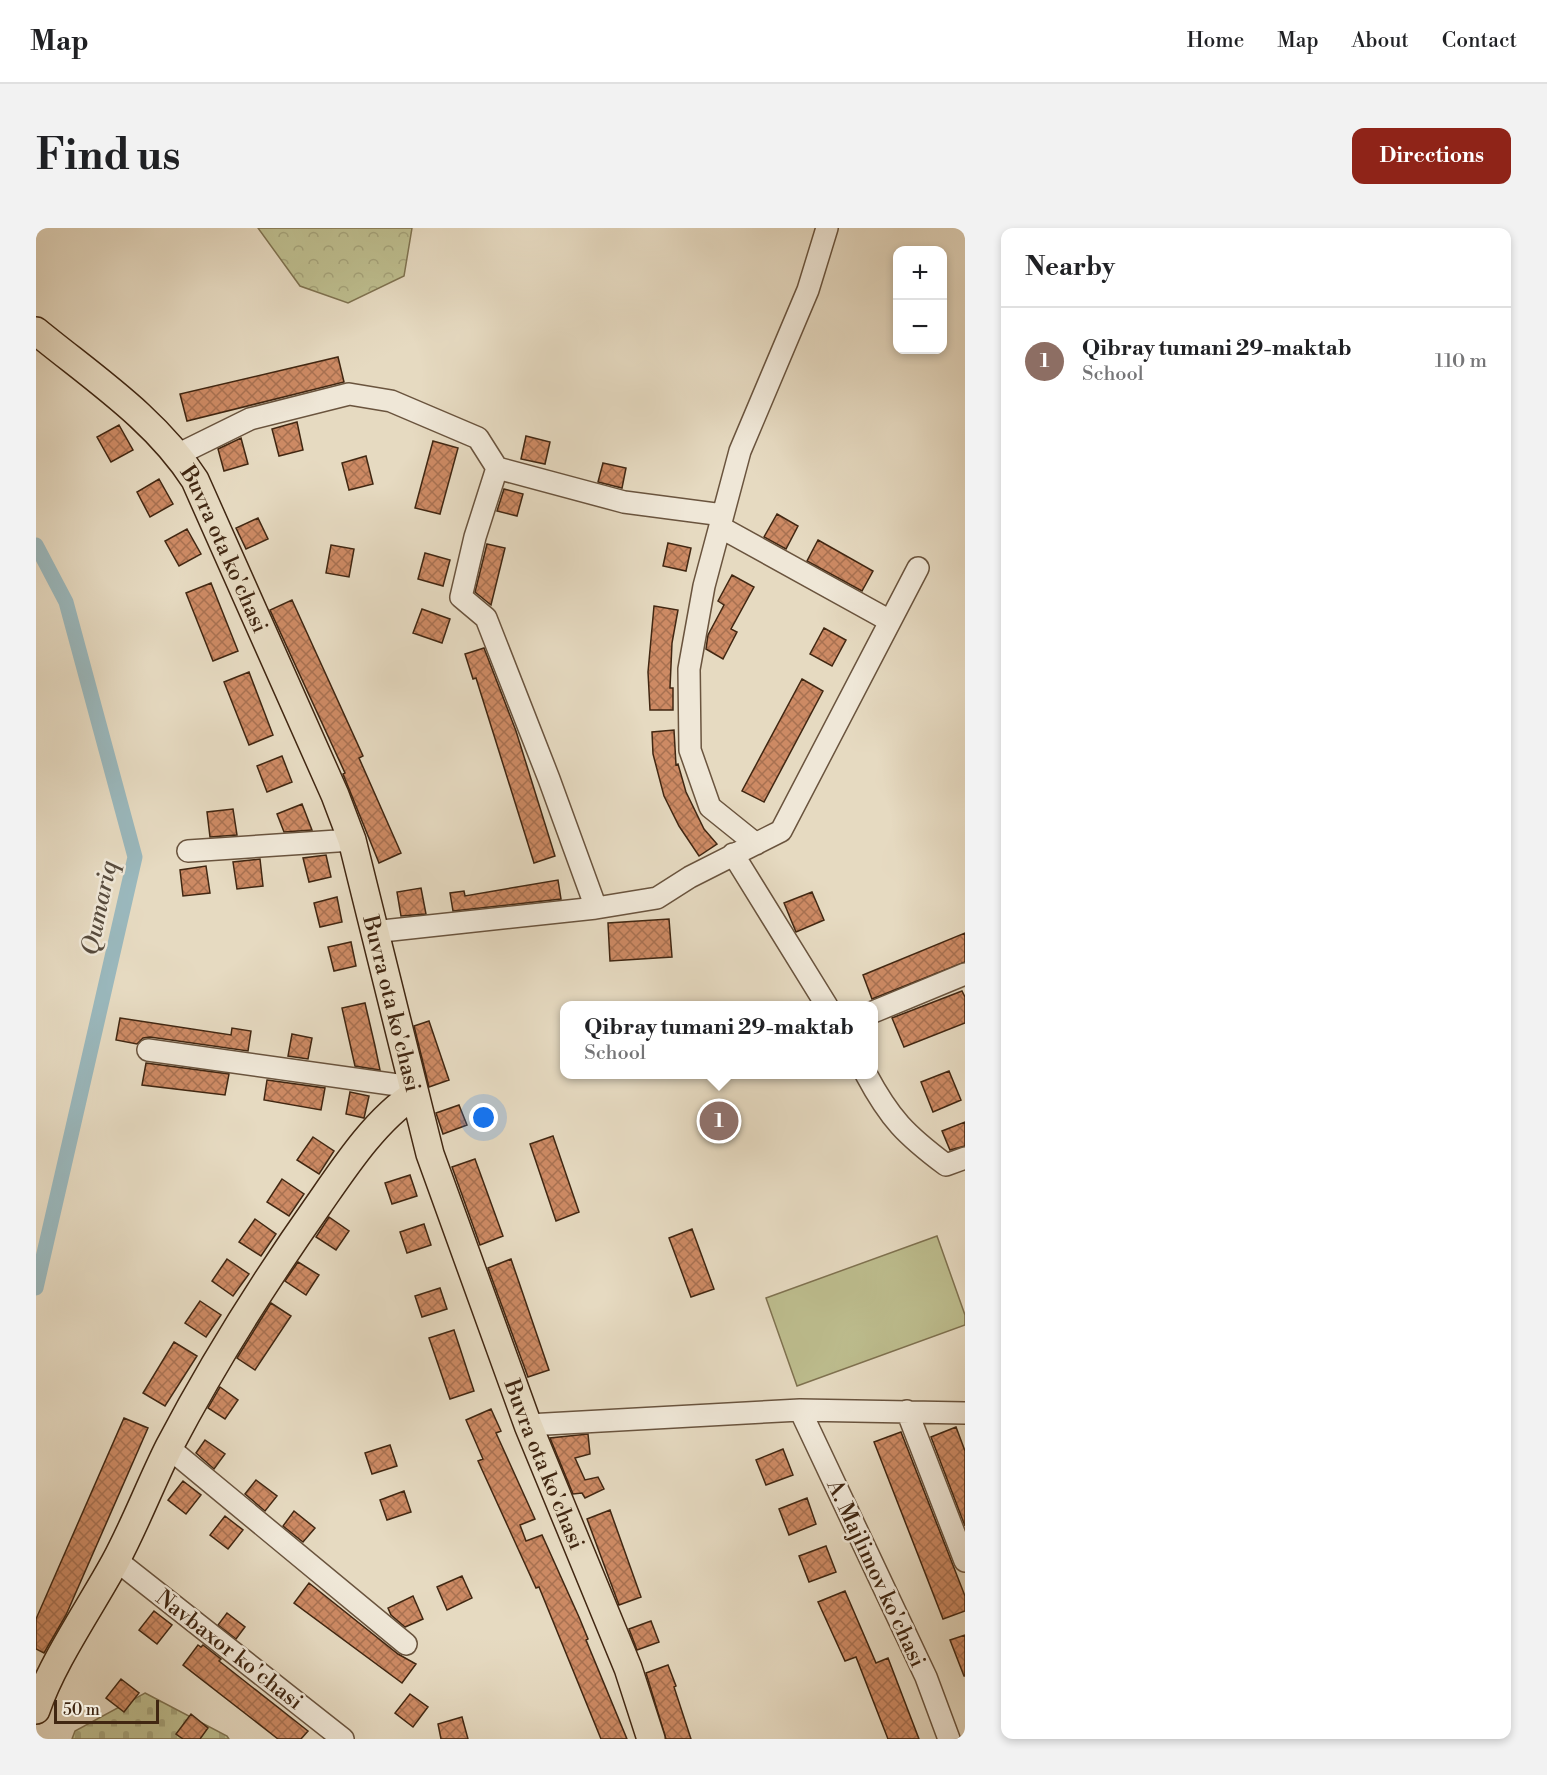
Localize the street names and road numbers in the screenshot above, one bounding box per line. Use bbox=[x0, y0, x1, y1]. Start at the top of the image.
street label: Buvra ota ko'chasi bbox=[173, 460, 273, 637]
street label: Buvra ota ko'chasi bbox=[356, 912, 426, 1095]
street label: Buvra ota ko'chasi bbox=[497, 1375, 590, 1554]
street label: A. Majlimov ko'chasi bbox=[820, 1475, 931, 1672]
street label: Navbaxor ko'chasi bbox=[150, 1584, 308, 1716]

